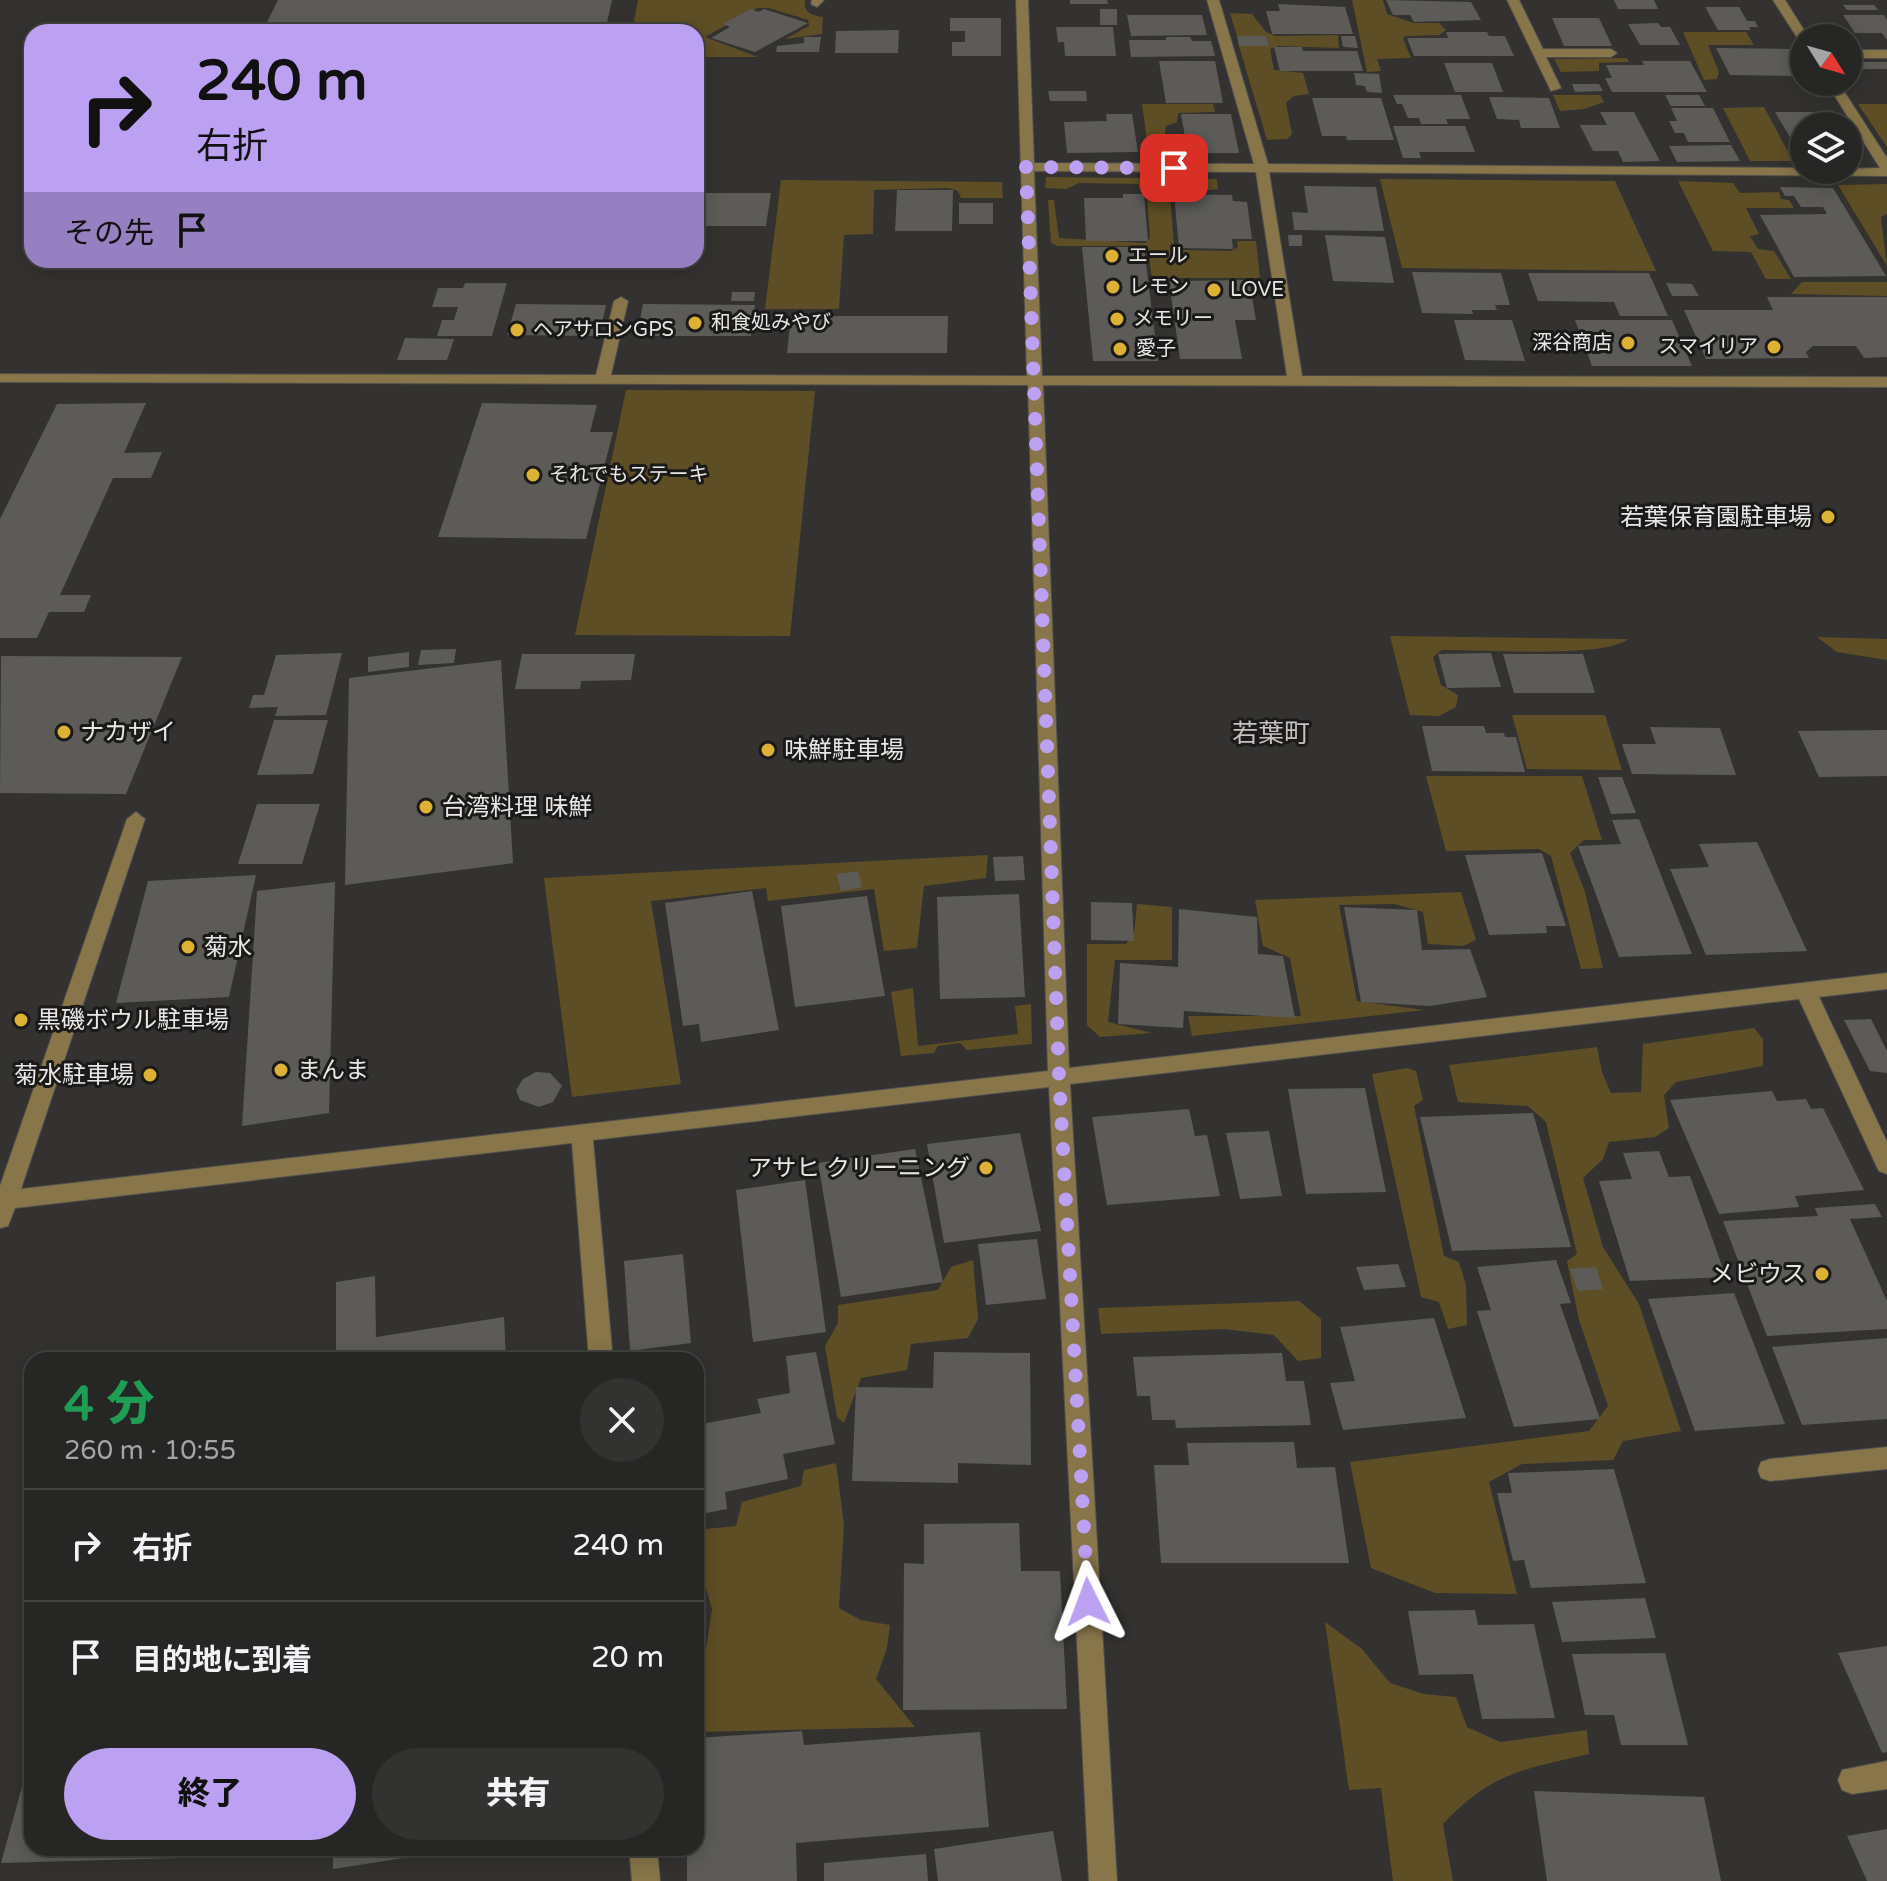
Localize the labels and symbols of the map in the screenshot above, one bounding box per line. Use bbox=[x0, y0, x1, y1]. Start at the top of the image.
north arrow bbox=[1790, 24, 1862, 96]
pin bbox=[1140, 134, 1208, 202]
place label: エール bbox=[1128, 244, 1188, 268]
marker: エール bbox=[1103, 247, 1121, 265]
place label: レモン bbox=[1129, 275, 1189, 299]
marker: レモン bbox=[1104, 278, 1122, 296]
place label: LOVE bbox=[1230, 278, 1284, 302]
marker: LOVE bbox=[1205, 281, 1223, 299]
place label: メモリー bbox=[1133, 307, 1213, 331]
marker: メモリー bbox=[1108, 310, 1126, 328]
place label: 和食処みやび bbox=[711, 311, 831, 335]
marker: 和食処みやび bbox=[686, 314, 704, 332]
place label: ヘアサロンGPS bbox=[533, 318, 674, 342]
marker: ヘアサロンGPS bbox=[508, 321, 526, 339]
place label: 深谷商店 bbox=[1532, 331, 1612, 355]
marker: 深谷商店 bbox=[1619, 334, 1637, 352]
place label: スマイリア bbox=[1659, 335, 1758, 359]
place label: 愛子 bbox=[1136, 337, 1176, 361]
marker: スマイリア bbox=[1765, 338, 1783, 356]
marker: 愛子 bbox=[1111, 340, 1129, 358]
place label: それでもステーキ bbox=[549, 463, 708, 487]
marker: それでもステーキ bbox=[524, 466, 542, 484]
place label: 若葉保育園駐車場 bbox=[1620, 503, 1812, 532]
marker: 若葉保育園駐車場 bbox=[1819, 508, 1837, 526]
place label: ナカザイ bbox=[80, 718, 176, 747]
district label: 若葉町 bbox=[1232, 718, 1310, 749]
marker: ナカザイ bbox=[55, 723, 73, 741]
place label: 味鮮駐車場 bbox=[784, 736, 904, 765]
marker: 味鮮駐車場 bbox=[759, 741, 777, 759]
place label: 台湾料理 味鮮 bbox=[442, 793, 592, 822]
marker: 台湾料理 味鮮 bbox=[417, 798, 435, 816]
place label: 菊水 bbox=[204, 933, 252, 962]
marker: 菊水 bbox=[179, 938, 197, 956]
place label: 黒磯ボウル駐車場 bbox=[37, 1006, 229, 1035]
marker: 黒磯ボウル駐車場 bbox=[12, 1011, 30, 1029]
place label: まんま bbox=[297, 1056, 369, 1085]
place label: 菊水駐車場 bbox=[14, 1061, 134, 1090]
marker: まんま bbox=[272, 1061, 290, 1079]
marker: 菊水駐車場 bbox=[141, 1066, 159, 1084]
place label: アサヒ クリーニング bbox=[748, 1154, 970, 1183]
marker: アサヒ クリーニング bbox=[977, 1159, 995, 1177]
place label: メビウス bbox=[1710, 1260, 1806, 1289]
marker: メビウス bbox=[1813, 1265, 1831, 1283]
position arrow bbox=[1046, 1560, 1130, 1644]

